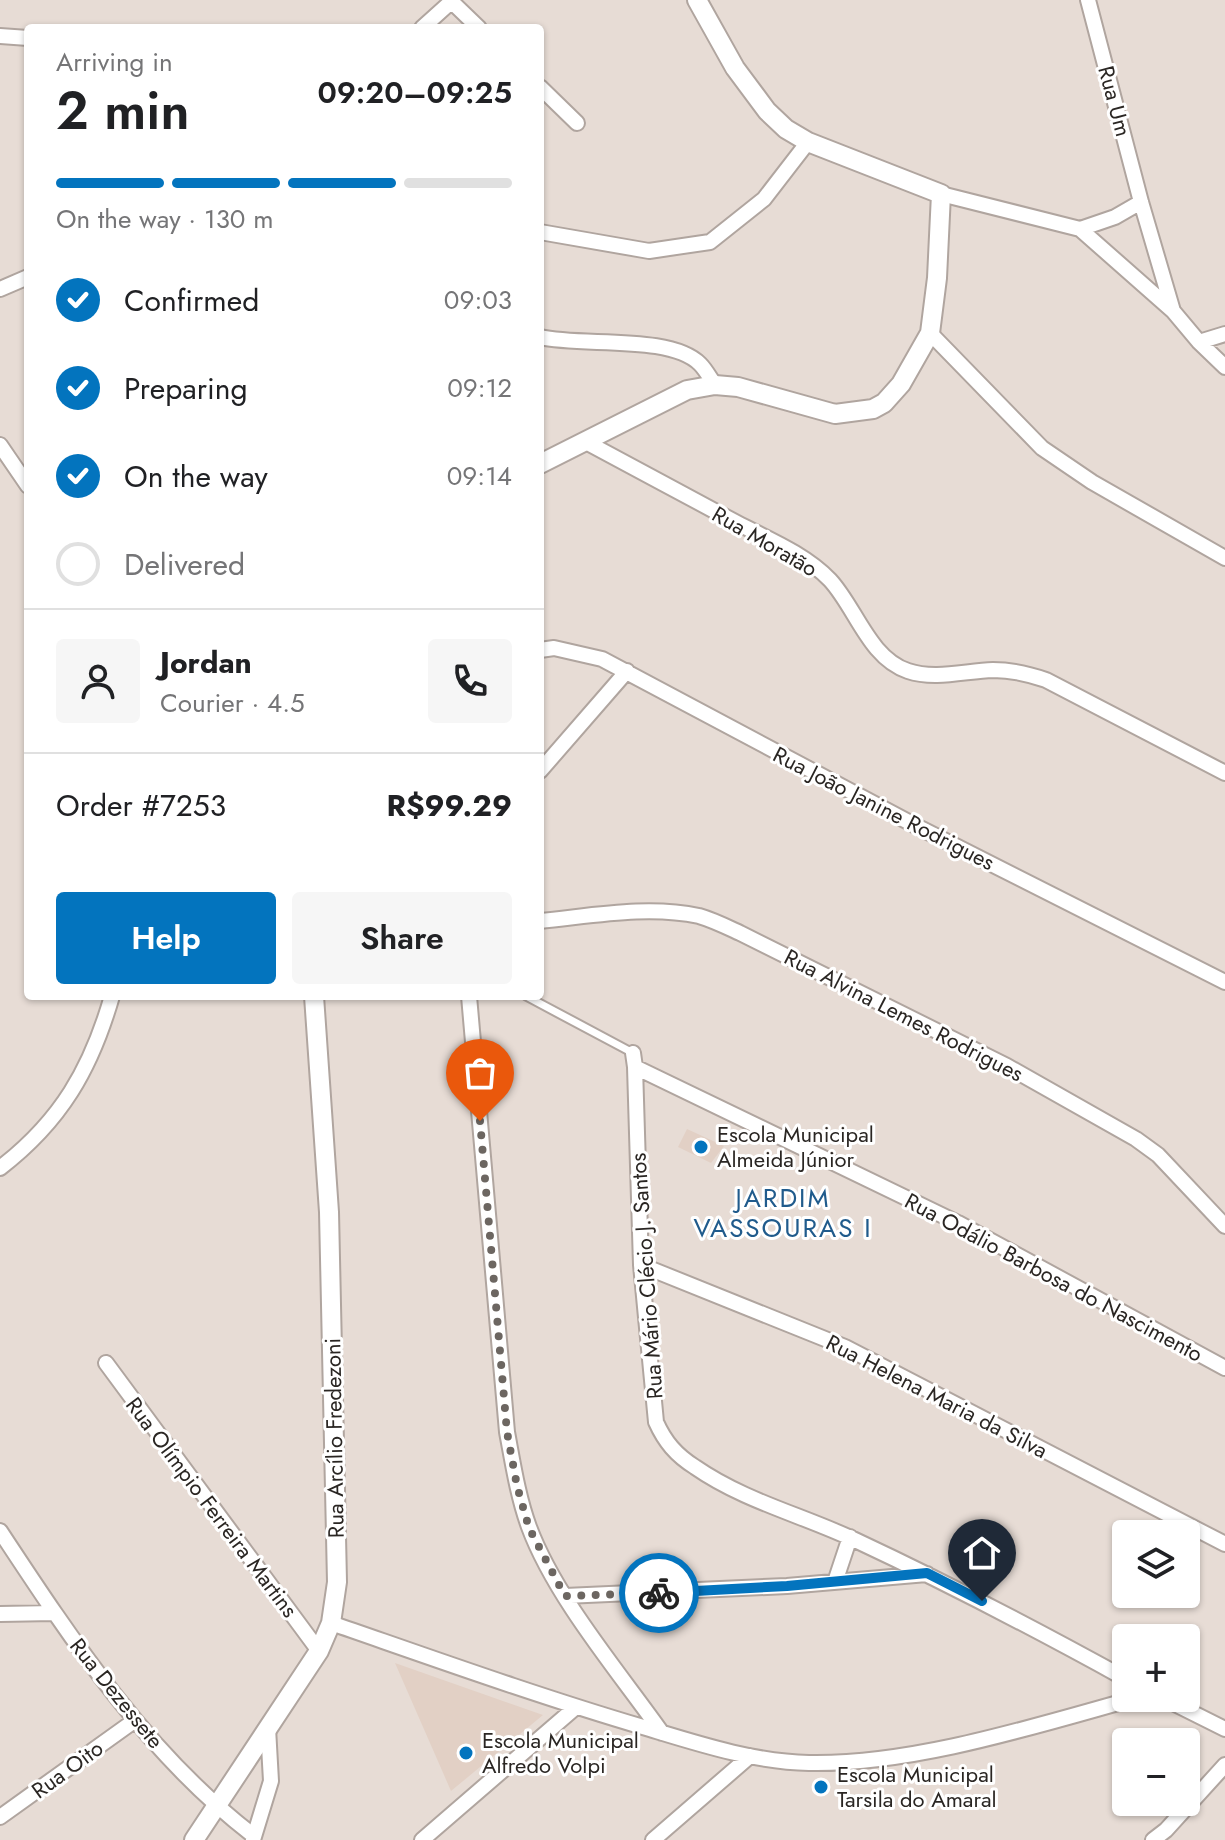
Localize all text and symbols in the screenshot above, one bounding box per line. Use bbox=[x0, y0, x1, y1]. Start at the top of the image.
text: Arriving in bbox=[56, 43, 173, 81]
street label: Rua Um bbox=[1090, 62, 1140, 140]
text: 09:20–09:25 bbox=[317, 71, 512, 114]
text: 2 min bbox=[56, 73, 189, 149]
text: On the way · 130 m bbox=[56, 200, 274, 238]
icon: check bbox=[56, 278, 100, 322]
text: Confirmed bbox=[124, 279, 259, 322]
text: 09:03 bbox=[444, 281, 512, 319]
icon: check bbox=[56, 366, 100, 410]
text: Preparing bbox=[124, 367, 248, 410]
text: 09:12 bbox=[447, 369, 512, 407]
icon: check bbox=[56, 454, 100, 498]
text: On the way bbox=[124, 455, 268, 498]
text: 09:14 bbox=[447, 457, 512, 495]
street label: Rua Moratão bbox=[706, 498, 824, 584]
text: Delivered bbox=[124, 543, 245, 586]
button: person bbox=[56, 639, 140, 723]
button: phone bbox=[428, 639, 512, 723]
text: Jordan bbox=[160, 641, 252, 684]
text: Courier · 4.5 bbox=[160, 684, 305, 722]
street label: Rua João Janine Rodrigues bbox=[768, 738, 1000, 878]
text: Order #7253 bbox=[56, 784, 226, 827]
text: R$99.29 bbox=[386, 784, 512, 827]
button: Help bbox=[56, 892, 276, 984]
button: Share bbox=[292, 892, 512, 984]
street label: Rua Alvina Lemes Rodrigues bbox=[779, 941, 1029, 1089]
pin bbox=[446, 1039, 514, 1121]
icon: bag bbox=[458, 1051, 502, 1095]
place label: Escola Municipal Almeida Júnior bbox=[717, 1118, 874, 1175]
marker: Escola Municipal Almeida Júnior bbox=[692, 1138, 710, 1156]
street label: Rua Mário Clécio J. Santos bbox=[621, 1152, 671, 1400]
district label: JARDIM VASSOURAS I bbox=[693, 1179, 873, 1247]
street label: Rua Odálio Barbosa do Nascimento bbox=[899, 1185, 1209, 1369]
street label: Rua Helena Maria da Silva bbox=[821, 1326, 1053, 1466]
street label: Rua Arcílio Fredezoni bbox=[316, 1338, 352, 1538]
street label: Rua Olímpio Ferreira Martins bbox=[118, 1390, 306, 1624]
pin bbox=[948, 1519, 1016, 1601]
map controls bbox=[1112, 1520, 1200, 1816]
button: layers bbox=[1112, 1520, 1200, 1608]
icon: home bbox=[960, 1531, 1004, 1575]
courier bbox=[619, 1553, 699, 1633]
icon: bike bbox=[637, 1571, 681, 1615]
button: + bbox=[1112, 1624, 1200, 1712]
street label: Rua Dezessete bbox=[62, 1631, 172, 1755]
place label: Escola Municipal Alfredo Volpi bbox=[482, 1724, 639, 1781]
button: − bbox=[1112, 1728, 1200, 1816]
street label: Rua Oito bbox=[25, 1732, 109, 1806]
marker: Escola Municipal Alfredo Volpi bbox=[457, 1744, 475, 1762]
place label: Escola Municipal Tarsila do Amaral bbox=[837, 1758, 997, 1815]
marker: Escola Municipal Tarsila do Amaral bbox=[812, 1778, 830, 1796]

